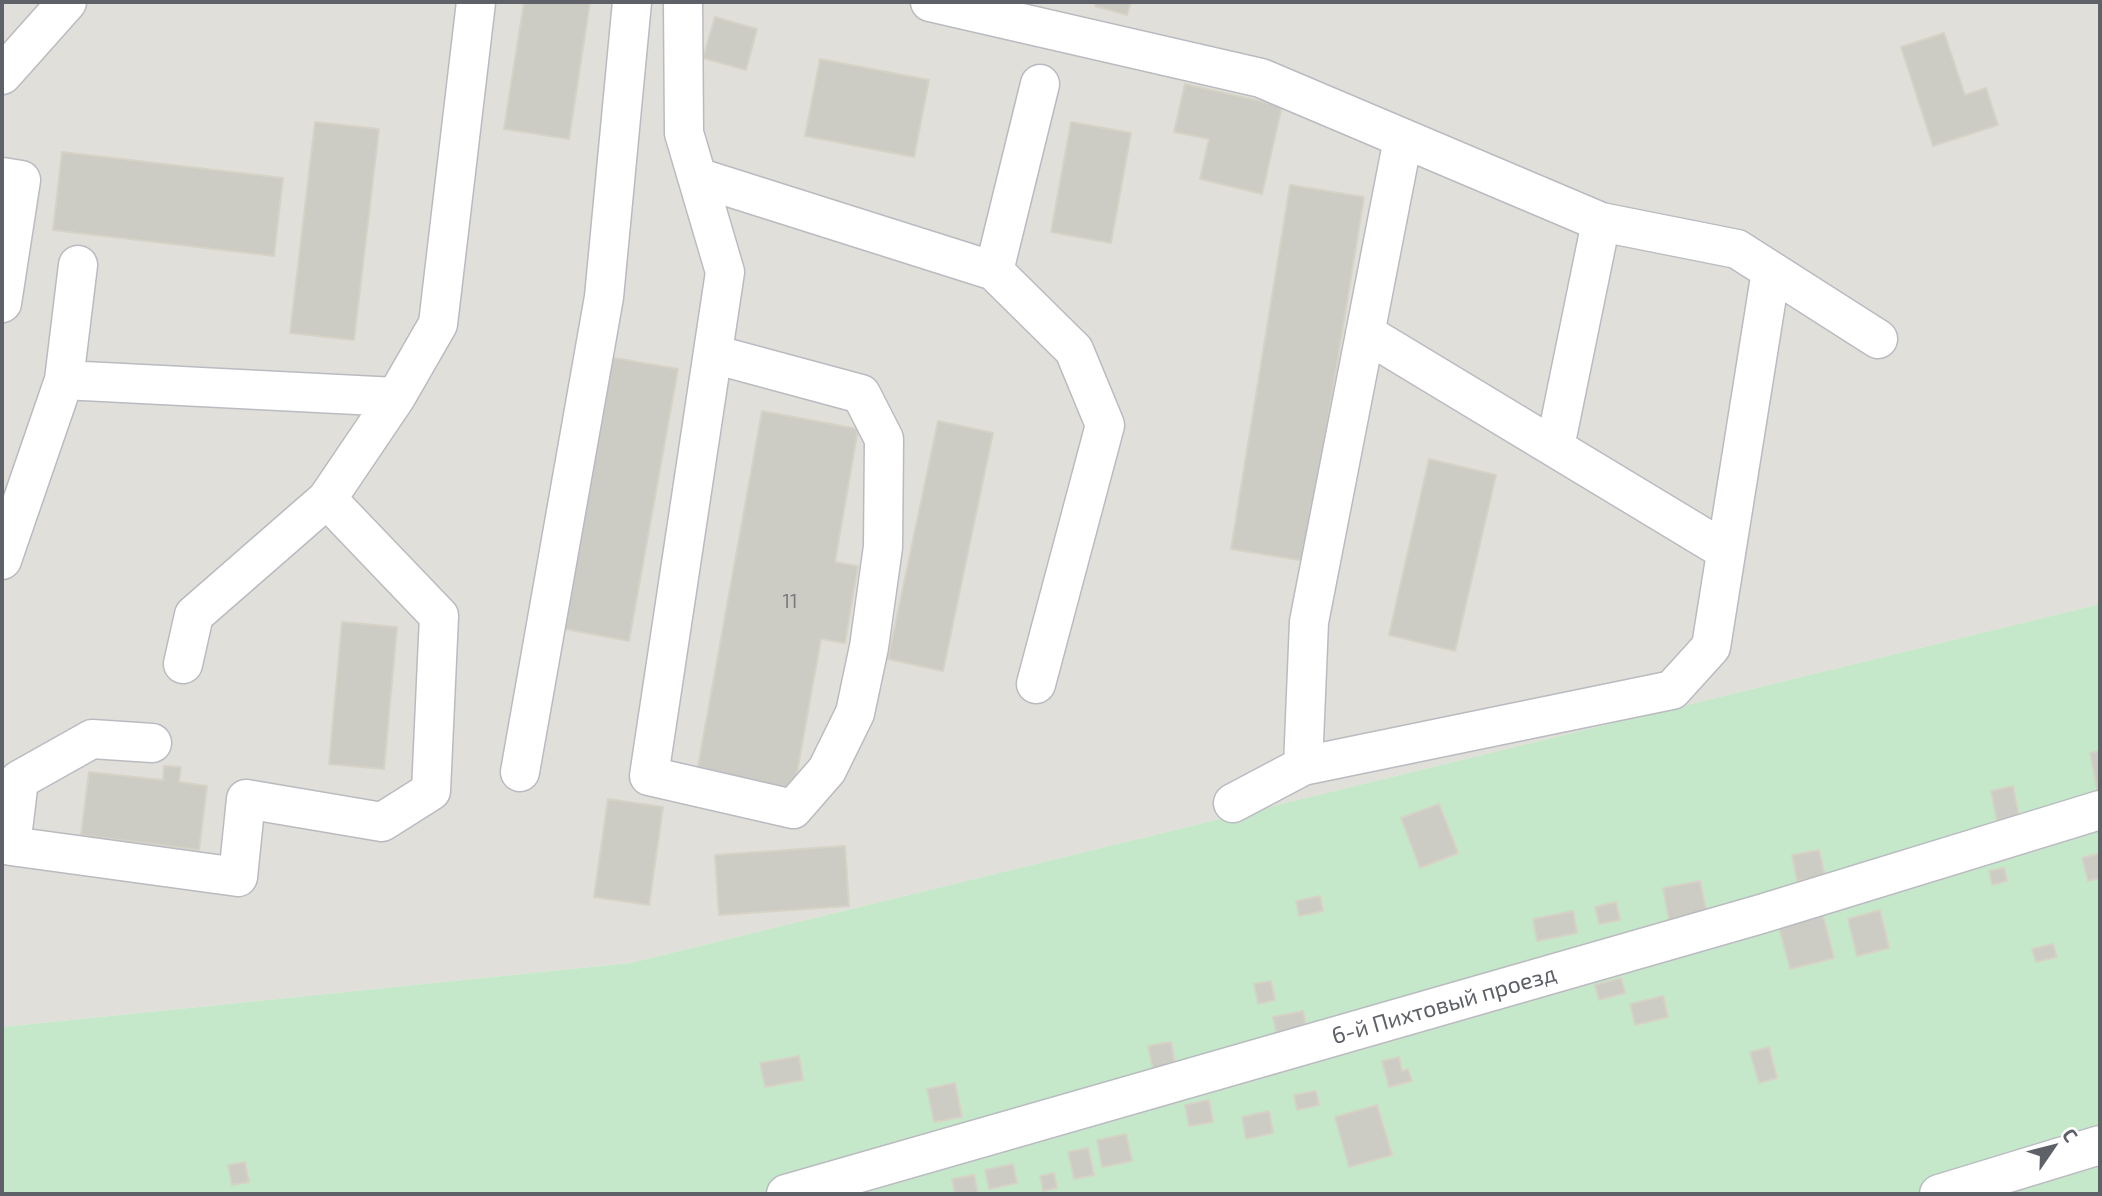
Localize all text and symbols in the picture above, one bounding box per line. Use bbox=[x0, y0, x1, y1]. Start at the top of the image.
house number: 11 bbox=[782, 591, 798, 613]
street label: 6-й Пихтовый проезд bbox=[1329, 960, 1559, 1050]
north arrow bbox=[2018, 1112, 2088, 1182]
text: С bbox=[2058, 1123, 2083, 1146]

